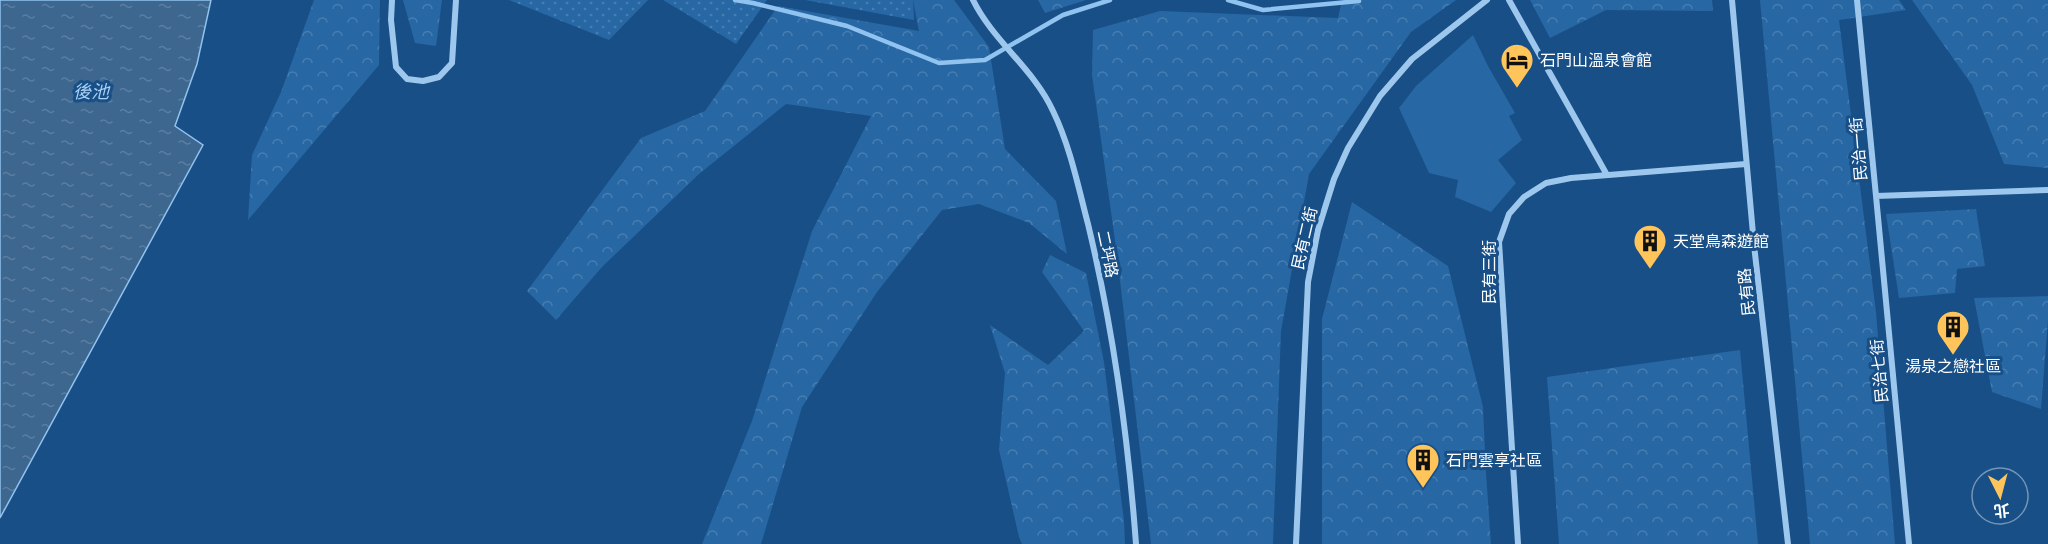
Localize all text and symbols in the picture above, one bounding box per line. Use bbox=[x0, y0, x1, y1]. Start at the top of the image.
hotel icon: 石門山溫泉會館 bbox=[1499, 42, 1535, 89]
place label: 石門山溫泉會館 bbox=[1540, 51, 1652, 69]
water label: 後池 bbox=[73, 81, 111, 101]
street label: 民治一街 bbox=[1846, 116, 1870, 182]
street label: 民有二街 bbox=[1288, 205, 1320, 271]
building icon: 天堂鳥森遊館 bbox=[1632, 223, 1668, 270]
street label: 二坪路 bbox=[1094, 229, 1122, 279]
place label: 天堂鳥森遊館 bbox=[1673, 232, 1769, 250]
street label: 民有三街 bbox=[1480, 240, 1498, 304]
street label: 民有路 bbox=[1735, 267, 1757, 317]
building icon: 湯泉之戀社區 bbox=[1935, 309, 1971, 356]
street label: 民治七街 bbox=[1867, 338, 1891, 404]
place label: 湯泉之戀社區 bbox=[1905, 357, 2001, 375]
building icon: 石門雲享社區 bbox=[1405, 442, 1441, 489]
place label: 石門雲享社區 bbox=[1446, 451, 1542, 469]
north arrow bbox=[1970, 466, 2030, 526]
text: 北 bbox=[1993, 501, 2010, 521]

